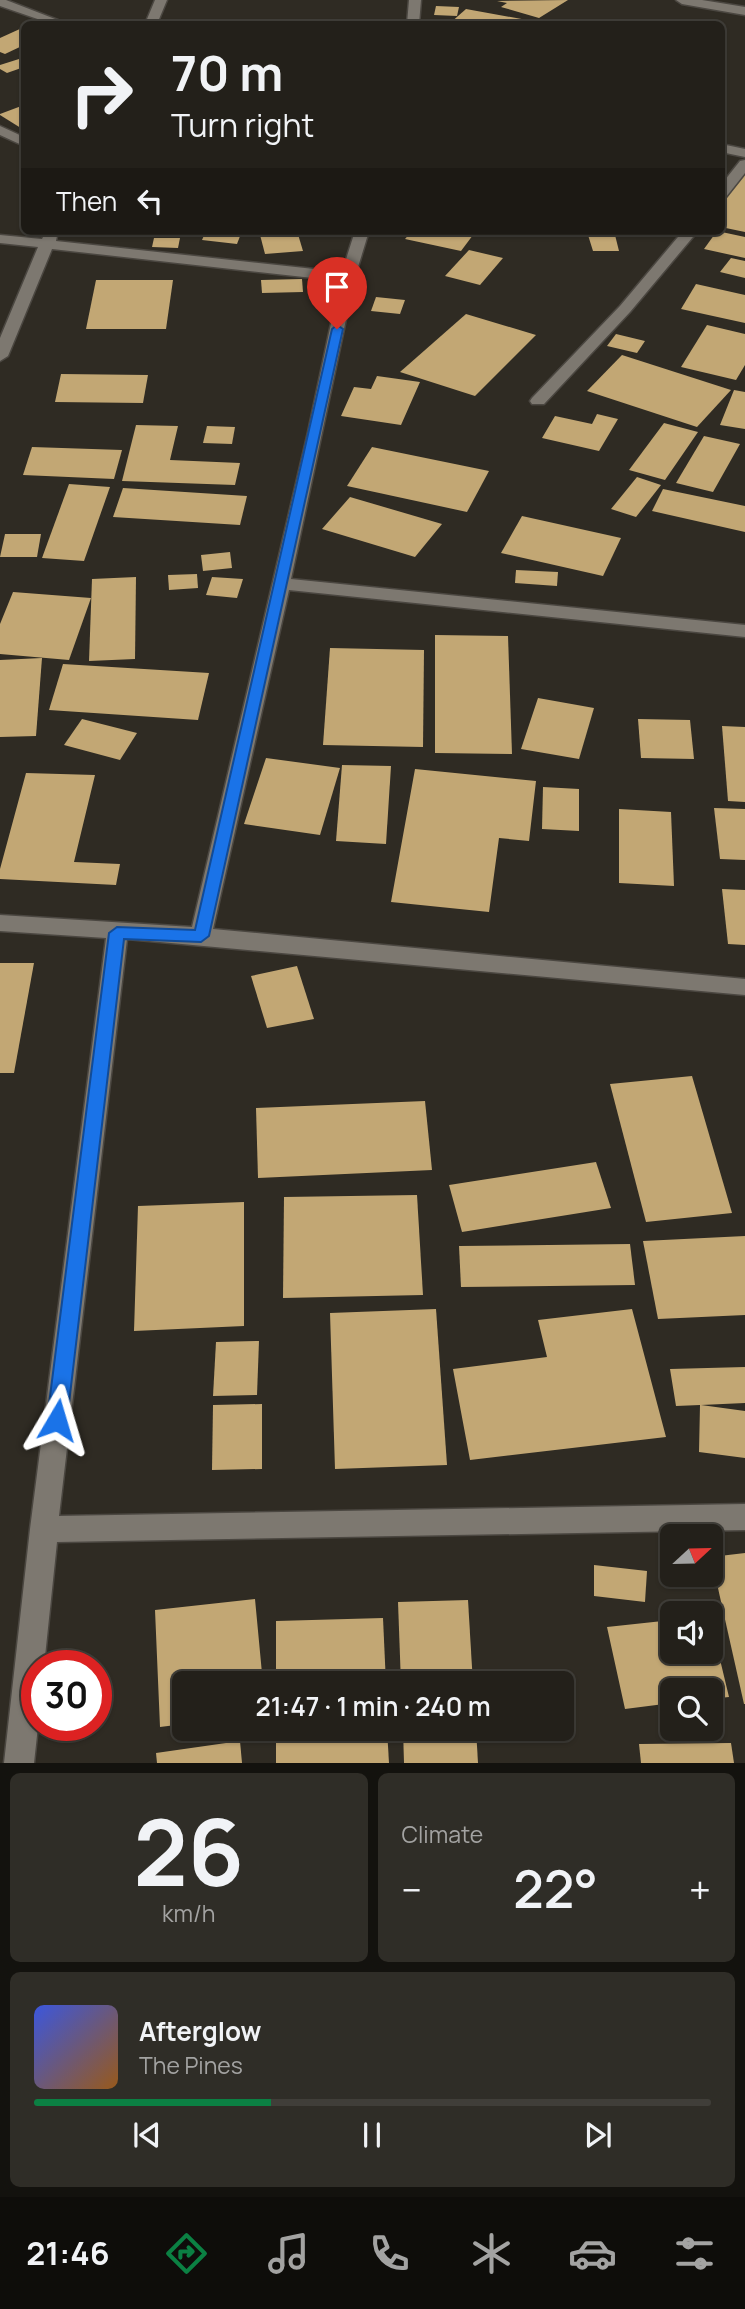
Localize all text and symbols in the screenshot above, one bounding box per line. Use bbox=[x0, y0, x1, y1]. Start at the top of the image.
text: 70 m bbox=[171, 39, 283, 106]
icon: right bbox=[56, 49, 147, 140]
text: Turn right bbox=[171, 103, 314, 147]
icon: left bbox=[131, 182, 169, 220]
text: Then bbox=[56, 183, 117, 219]
pin bbox=[307, 257, 367, 329]
icon: arrive bbox=[318, 268, 356, 306]
position arrow bbox=[20, 1383, 94, 1457]
north arrow bbox=[660, 1524, 723, 1587]
map controls bbox=[660, 1524, 723, 1741]
button: sound bbox=[660, 1601, 723, 1664]
speed limit sign: 30 bbox=[21, 1650, 112, 1741]
button: search bbox=[660, 1678, 723, 1741]
text: 21:47 · 1 min · 240 m bbox=[255, 1688, 491, 1724]
text: 26 bbox=[133, 1789, 244, 1913]
text: Climate bbox=[402, 1818, 483, 1850]
text: 22° bbox=[513, 1853, 598, 1924]
text: − bbox=[402, 1863, 422, 1915]
text: + bbox=[689, 1863, 711, 1915]
text: km/h bbox=[162, 1897, 216, 1929]
text: Afterglow bbox=[139, 2013, 261, 2049]
text: The Pines bbox=[139, 2049, 243, 2081]
icon: previous bbox=[128, 2116, 166, 2154]
icon: pause bbox=[353, 2116, 391, 2154]
icon: next bbox=[579, 2116, 617, 2154]
icon: directions bbox=[162, 2229, 211, 2278]
icon: music bbox=[264, 2229, 313, 2278]
icon: phone bbox=[365, 2229, 414, 2278]
icon: climate bbox=[467, 2229, 516, 2278]
icon: car bbox=[568, 2229, 617, 2278]
icon: filters bbox=[670, 2229, 719, 2278]
text: 21:46 bbox=[26, 2231, 110, 2275]

